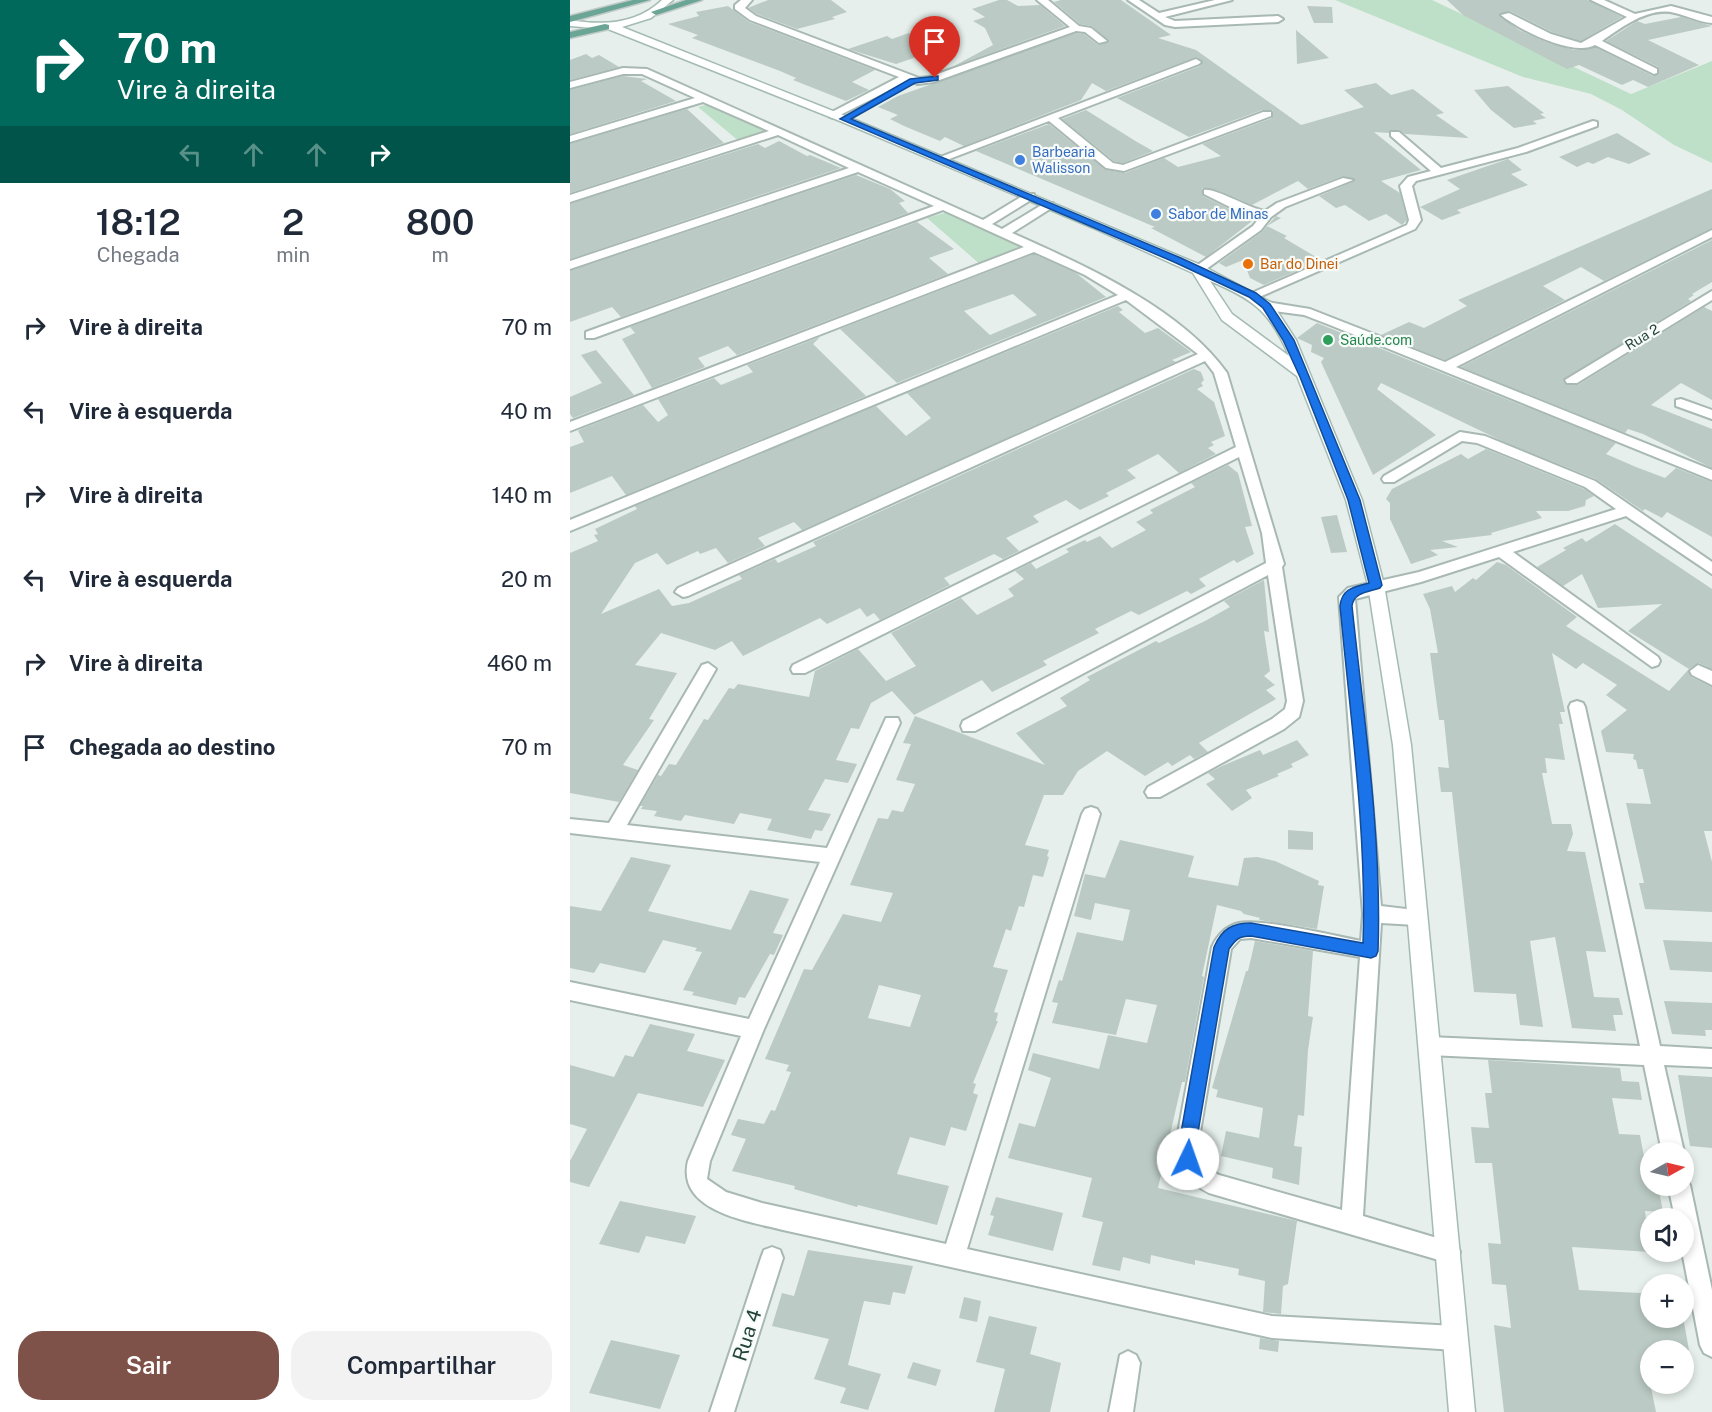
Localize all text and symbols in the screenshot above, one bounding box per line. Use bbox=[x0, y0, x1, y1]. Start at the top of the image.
pin bbox=[909, 16, 960, 78]
text: 70 m bbox=[117, 23, 217, 72]
icon: right bbox=[18, 24, 96, 102]
icon: arrive bbox=[918, 25, 951, 58]
text: Vire à direita bbox=[117, 73, 276, 105]
icon: left bbox=[174, 138, 207, 171]
icon: ahead bbox=[237, 138, 270, 171]
icon: ahead bbox=[300, 138, 333, 171]
icon: right bbox=[363, 138, 396, 171]
place label: Barbearia Walisson bbox=[1032, 144, 1095, 176]
marker: Barbearia Walisson bbox=[1013, 153, 1027, 167]
text: 18:12 bbox=[96, 201, 181, 243]
text: 2 bbox=[282, 201, 304, 243]
text: 800 bbox=[406, 201, 474, 243]
place label: Sabor de Minas bbox=[1168, 206, 1268, 222]
marker: Sabor de Minas bbox=[1149, 207, 1163, 221]
text: Chegada bbox=[97, 243, 179, 267]
text: min bbox=[276, 243, 310, 267]
text: m bbox=[431, 243, 449, 267]
place label: Bar do Dinei bbox=[1260, 256, 1338, 272]
marker: Bar do Dinei bbox=[1241, 257, 1255, 271]
icon: right bbox=[18, 311, 51, 344]
text: Vire à direita bbox=[69, 314, 203, 340]
text: 70 m bbox=[501, 314, 552, 340]
street label: Rua 2 bbox=[1622, 321, 1662, 353]
place label: Saúde.com bbox=[1340, 332, 1412, 348]
marker: Saúde.com bbox=[1321, 333, 1335, 347]
icon: left bbox=[18, 395, 51, 428]
text: Vire à esquerda bbox=[69, 398, 233, 424]
text: 40 m bbox=[500, 398, 552, 424]
icon: right bbox=[18, 479, 51, 512]
text: Vire à direita bbox=[69, 482, 203, 508]
text: 140 m bbox=[491, 482, 552, 508]
icon: left bbox=[18, 563, 51, 596]
text: Vire à esquerda bbox=[69, 566, 233, 592]
text: 20 m bbox=[501, 566, 552, 592]
icon: right bbox=[18, 647, 51, 680]
text: Vire à direita bbox=[69, 650, 203, 676]
text: 460 m bbox=[487, 650, 552, 676]
icon: arrive bbox=[18, 731, 51, 764]
text: Chegada ao destino bbox=[69, 734, 275, 760]
text: 70 m bbox=[501, 734, 552, 760]
position arrow bbox=[1156, 1127, 1220, 1191]
north arrow bbox=[1640, 1142, 1694, 1196]
map controls bbox=[1640, 1142, 1694, 1394]
button: sound bbox=[1640, 1208, 1694, 1262]
button: + bbox=[1640, 1274, 1694, 1328]
street label: Rua 4 bbox=[727, 1306, 767, 1364]
button: Sair bbox=[18, 1331, 279, 1400]
button: Compartilhar bbox=[291, 1331, 552, 1400]
button: − bbox=[1640, 1340, 1694, 1394]

